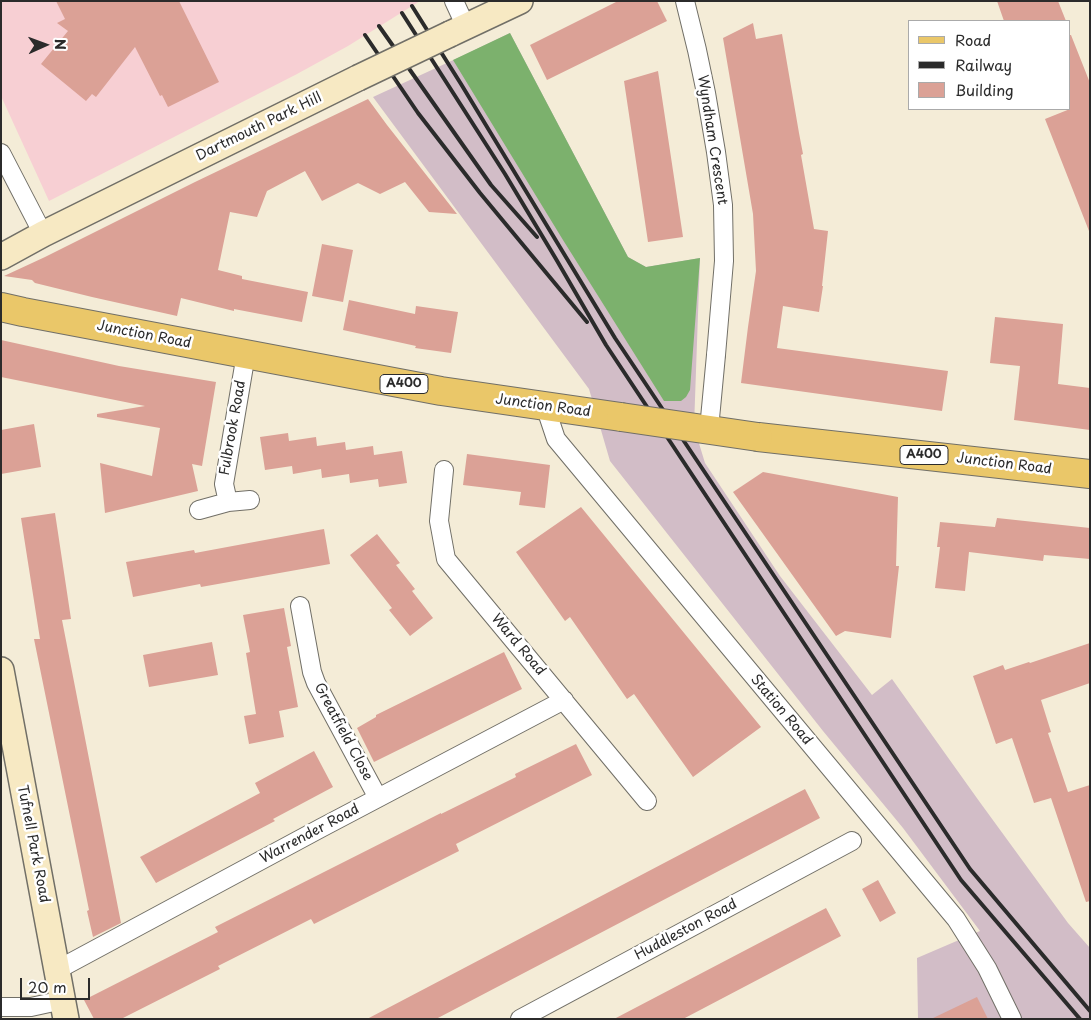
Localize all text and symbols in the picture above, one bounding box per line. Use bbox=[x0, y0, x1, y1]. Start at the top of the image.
north arrow bbox=[20, 20, 70, 70]
legend bbox=[908, 20, 1071, 110]
text: Road bbox=[955, 28, 991, 51]
text: N bbox=[50, 39, 71, 50]
text: Railway bbox=[955, 53, 1012, 76]
street label: Wyndham Crescent bbox=[693, 74, 731, 206]
text: Building bbox=[955, 78, 1014, 101]
street label: Dartmouth Park Hill bbox=[193, 89, 325, 165]
street label: Junction Road bbox=[95, 318, 193, 352]
road number: A400 bbox=[380, 374, 428, 394]
street label: Fulbrook Road bbox=[216, 379, 250, 477]
street label: Junction Road bbox=[494, 391, 592, 421]
road number: A400 bbox=[900, 446, 948, 464]
street label: Junction Road bbox=[955, 450, 1053, 478]
street label: Ward Road bbox=[487, 611, 549, 679]
street label: Station Road bbox=[747, 671, 815, 749]
street label: Greatfield Close bbox=[310, 680, 376, 784]
street label: Tufnell Park Road bbox=[13, 784, 53, 904]
street label: Warrender Road bbox=[258, 801, 362, 867]
street label: Huddleston Road bbox=[632, 896, 740, 964]
scale bar bbox=[22, 968, 92, 1000]
text: 20 m bbox=[28, 975, 67, 998]

